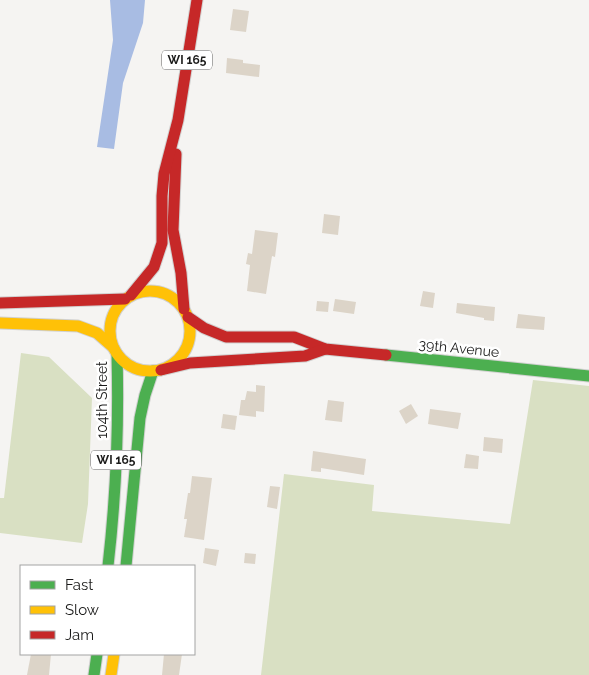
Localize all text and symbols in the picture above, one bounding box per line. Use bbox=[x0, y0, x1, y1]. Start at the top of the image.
road number: WI 165 bbox=[162, 50, 212, 70]
street label: 39th Avenue bbox=[418, 336, 500, 360]
street label: 104th Street bbox=[94, 361, 110, 439]
road number: WI 165 bbox=[91, 450, 141, 470]
legend bbox=[20, 565, 195, 655]
text: Fast bbox=[65, 576, 93, 594]
text: Slow bbox=[65, 601, 99, 619]
text: Jam bbox=[65, 626, 94, 644]

